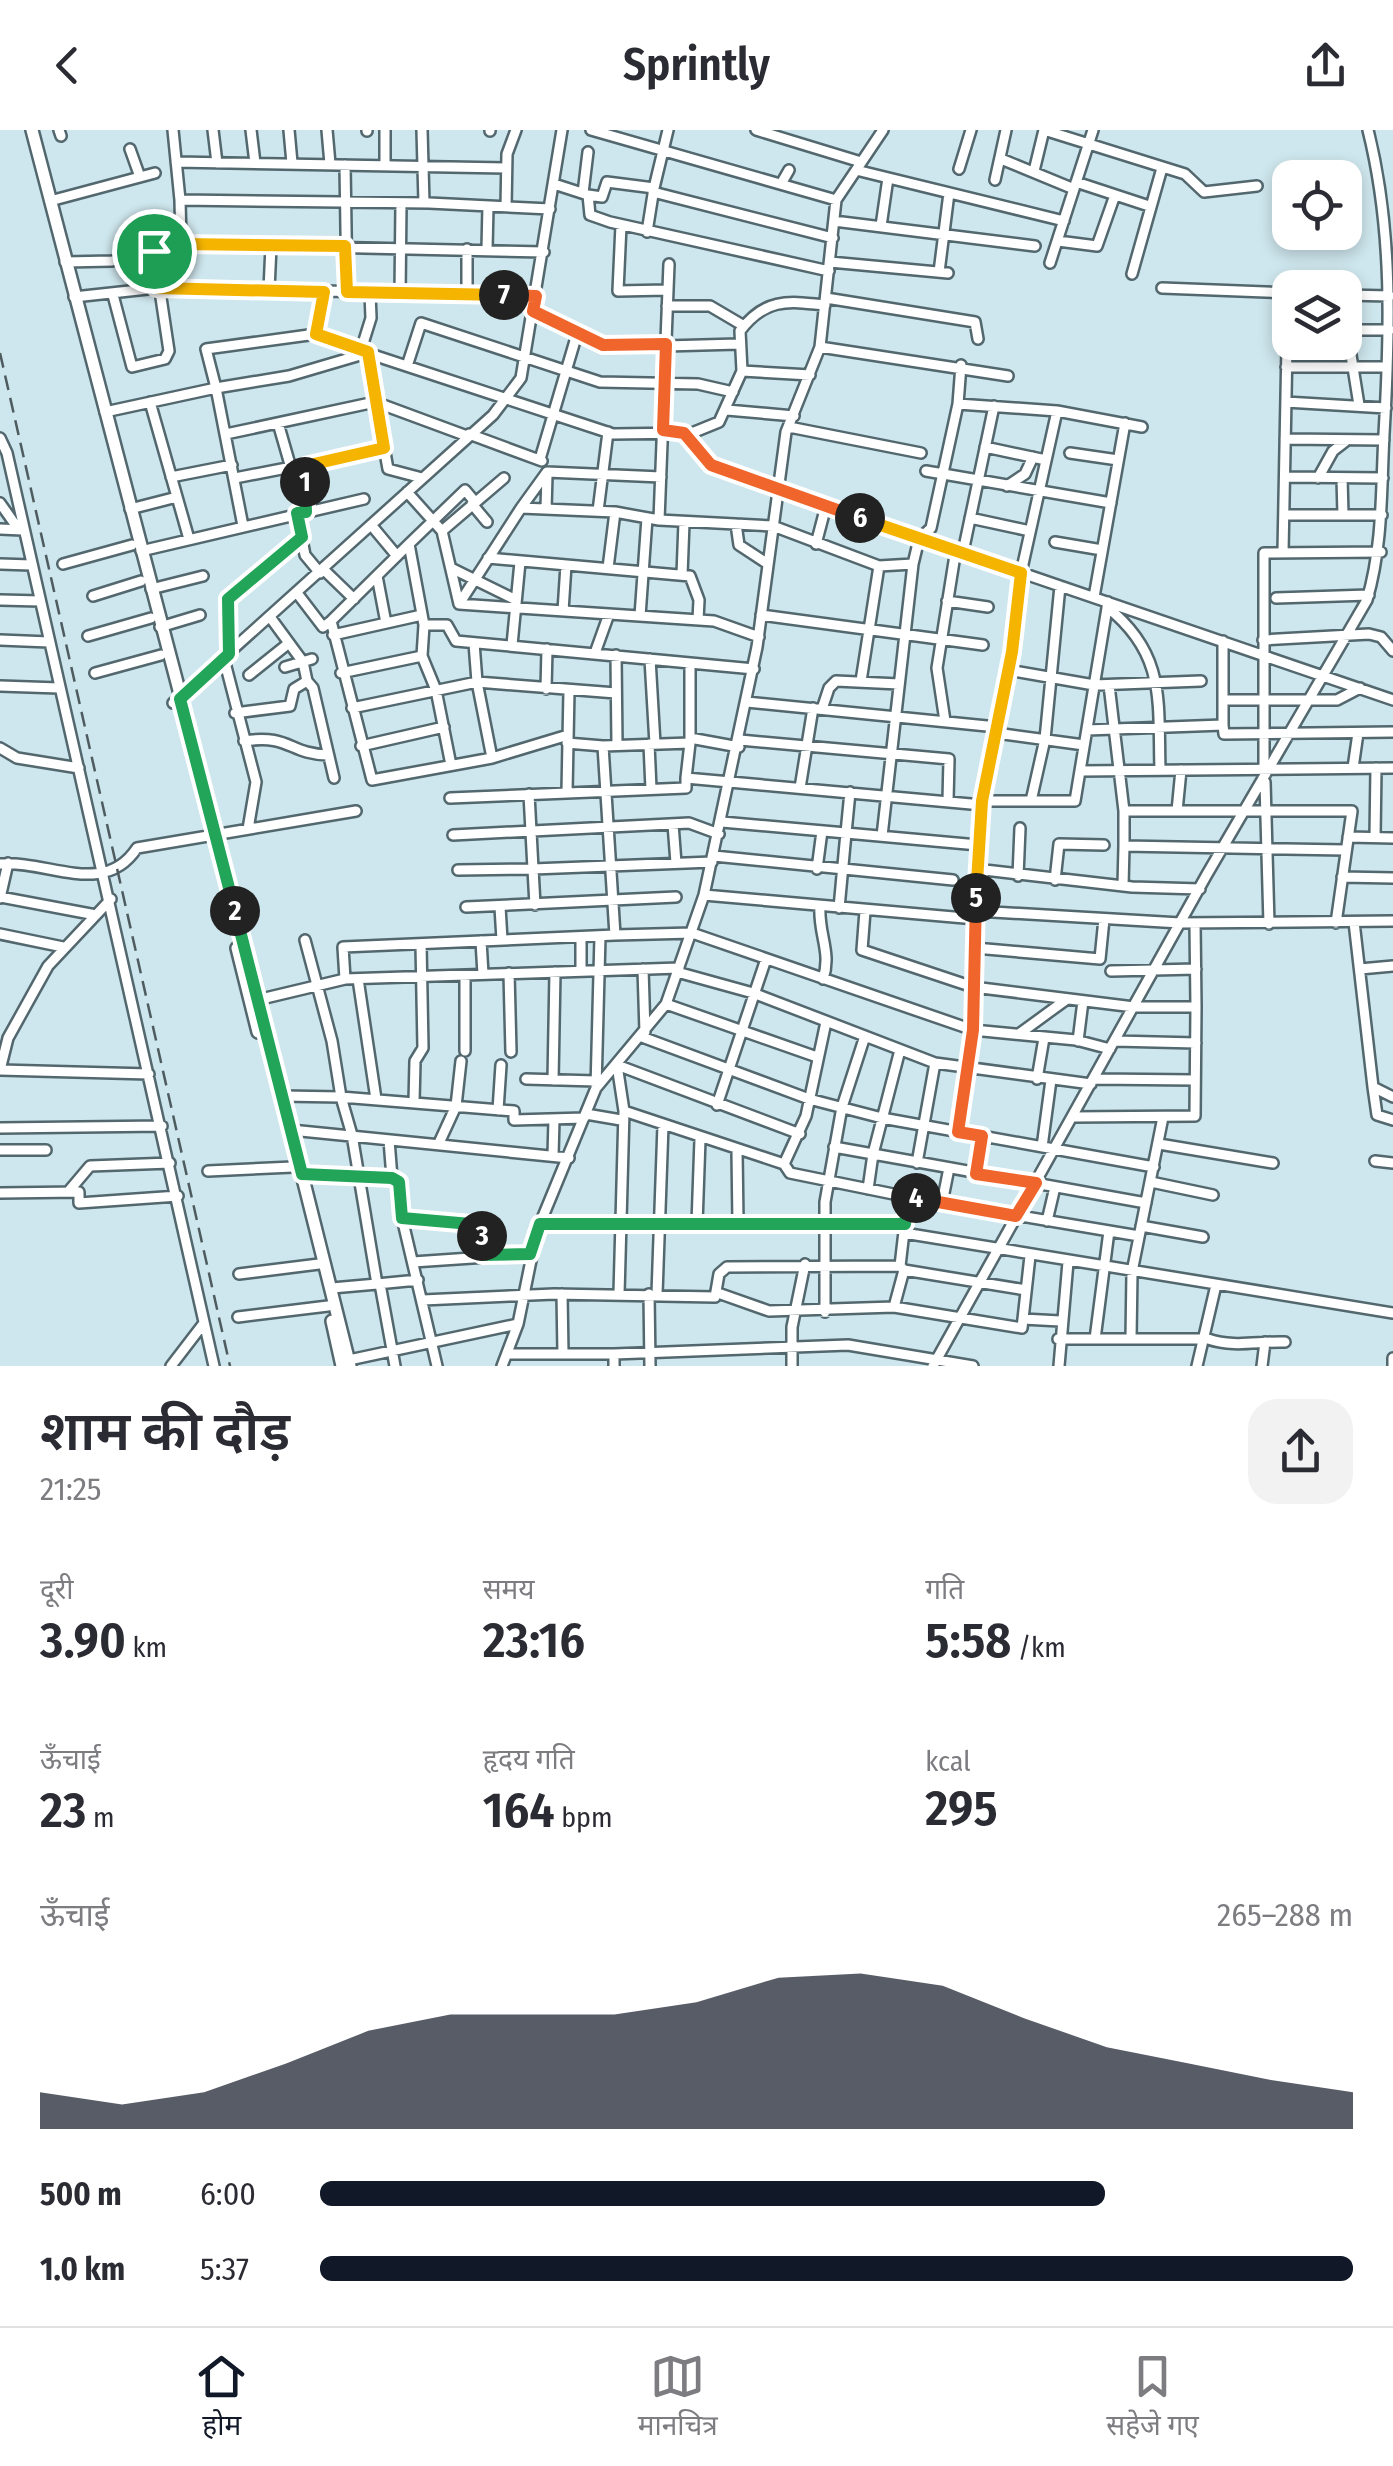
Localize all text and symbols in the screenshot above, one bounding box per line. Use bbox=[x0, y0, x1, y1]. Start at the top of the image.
icon: back bbox=[40, 38, 95, 93]
text: Sprintly bbox=[623, 38, 770, 92]
icon: share bbox=[1298, 38, 1353, 93]
map controls bbox=[1272, 160, 1362, 360]
button: locate bbox=[1272, 160, 1362, 250]
pin bbox=[112, 209, 197, 294]
icon: arrive bbox=[127, 224, 182, 279]
pin: 7 bbox=[479, 270, 529, 320]
button: layers bbox=[1272, 270, 1362, 360]
text: 7 bbox=[498, 278, 510, 311]
pin: 1 bbox=[280, 457, 330, 507]
text: 1 bbox=[299, 465, 311, 498]
pin: 6 bbox=[835, 493, 885, 543]
text: 6 bbox=[853, 501, 867, 534]
pin: 5 bbox=[951, 873, 1001, 923]
text: 5 bbox=[969, 881, 983, 914]
pin: 2 bbox=[210, 886, 260, 936]
text: 2 bbox=[229, 894, 241, 927]
pin: 4 bbox=[891, 1173, 941, 1223]
text: 4 bbox=[909, 1181, 923, 1214]
pin: 3 bbox=[457, 1211, 507, 1261]
text: 3 bbox=[475, 1219, 489, 1252]
text: शाम की दौड़ bbox=[40, 1399, 290, 1465]
button: share bbox=[1248, 1399, 1353, 1504]
text: 21:25 bbox=[40, 1470, 101, 1508]
text: दूरी bbox=[40, 1573, 74, 1606]
text: समय bbox=[483, 1573, 535, 1606]
text: गति bbox=[925, 1573, 964, 1606]
text: 3.90 bbox=[40, 1610, 126, 1670]
text: 23:16 bbox=[483, 1610, 585, 1670]
text: 5:58 bbox=[925, 1610, 1011, 1670]
text: km bbox=[126, 1631, 167, 1664]
text: /km bbox=[1011, 1631, 1066, 1664]
text: ऊँचाई bbox=[40, 1743, 101, 1776]
text: हृदय गति bbox=[483, 1743, 575, 1776]
text: kcal bbox=[925, 1745, 971, 1778]
text: 295 bbox=[925, 1778, 998, 1838]
text: 23 bbox=[40, 1780, 86, 1840]
text: 164 bbox=[483, 1780, 555, 1840]
text: m bbox=[86, 1801, 114, 1834]
text: bpm bbox=[555, 1801, 613, 1834]
text: ऊँचाई bbox=[40, 1896, 109, 1934]
text: 265–288 m bbox=[1217, 1896, 1353, 1934]
text: 500 m bbox=[40, 2175, 122, 2213]
text: 6:00 bbox=[200, 2175, 256, 2213]
text: 1.0 km bbox=[40, 2250, 125, 2288]
text: 5:37 bbox=[200, 2250, 249, 2288]
tab: होम bbox=[194, 2349, 249, 2446]
tab: मानचित्र bbox=[638, 2349, 718, 2446]
tab: सहेजे गए bbox=[1106, 2349, 1199, 2446]

